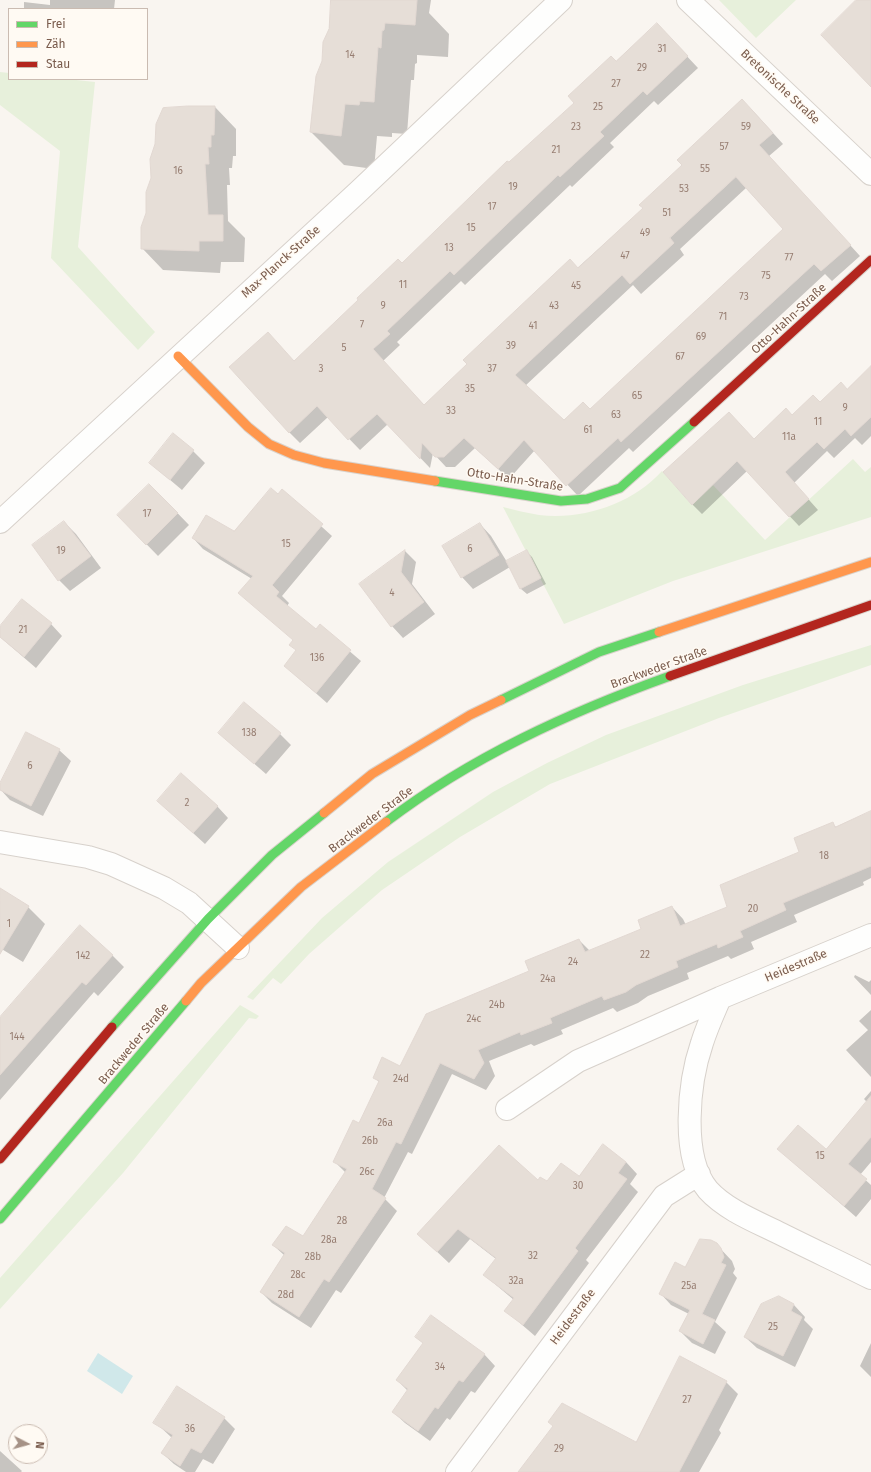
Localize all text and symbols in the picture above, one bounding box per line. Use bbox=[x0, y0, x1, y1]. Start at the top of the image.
legend bbox=[8, 8, 148, 80]
text: Frei bbox=[46, 17, 66, 31]
text: Zäh bbox=[46, 37, 66, 51]
house number: 31 bbox=[657, 43, 667, 55]
street label: Bretonische Straße bbox=[737, 47, 823, 127]
house number: 14 bbox=[345, 49, 355, 61]
text: Stau bbox=[46, 57, 70, 71]
house number: 29 bbox=[637, 62, 647, 74]
house number: 27 bbox=[611, 78, 621, 90]
house number: 25 bbox=[593, 101, 603, 113]
house number: 23 bbox=[571, 121, 581, 133]
house number: 59 bbox=[741, 121, 751, 133]
house number: 57 bbox=[719, 141, 729, 153]
house number: 21 bbox=[551, 144, 561, 156]
house number: 55 bbox=[700, 163, 710, 175]
house number: 16 bbox=[173, 165, 183, 177]
house number: 19 bbox=[508, 181, 518, 193]
house number: 53 bbox=[679, 183, 689, 195]
house number: 17 bbox=[488, 201, 496, 213]
house number: 51 bbox=[663, 207, 671, 219]
house number: 15 bbox=[466, 222, 476, 234]
street label: Max-Planck-Straße bbox=[239, 223, 323, 301]
house number: 49 bbox=[640, 227, 650, 239]
house number: 13 bbox=[444, 242, 454, 254]
house number: 47 bbox=[620, 250, 630, 262]
house number: 77 bbox=[785, 252, 793, 264]
house number: 75 bbox=[761, 270, 771, 282]
house number: 11 bbox=[399, 279, 407, 291]
house number: 45 bbox=[571, 280, 581, 292]
street label: Otto-Hahn-Straße bbox=[749, 281, 829, 357]
house number: 73 bbox=[739, 291, 749, 303]
house number: 9 bbox=[380, 300, 386, 312]
house number: 43 bbox=[549, 300, 559, 312]
house number: 71 bbox=[719, 311, 727, 323]
house number: 7 bbox=[360, 319, 364, 331]
house number: 41 bbox=[528, 320, 538, 332]
house number: 69 bbox=[696, 331, 706, 343]
house number: 39 bbox=[506, 340, 516, 352]
house number: 5 bbox=[341, 342, 347, 354]
house number: 67 bbox=[675, 351, 685, 363]
house number: 3 bbox=[319, 363, 323, 375]
house number: 37 bbox=[487, 363, 497, 375]
house number: 35 bbox=[465, 383, 475, 395]
house number: 65 bbox=[632, 390, 642, 402]
house number: 9 bbox=[842, 402, 848, 414]
house number: 33 bbox=[446, 405, 456, 417]
house number: 63 bbox=[611, 409, 621, 421]
house number: 11 bbox=[814, 416, 822, 428]
house number: 61 bbox=[583, 424, 593, 436]
house number: 11a bbox=[782, 431, 796, 443]
street label: Otto-Hahn-Straße bbox=[466, 465, 564, 495]
house number: 17 bbox=[143, 508, 151, 520]
house number: 15 bbox=[281, 538, 291, 550]
house number: 6 bbox=[467, 543, 473, 555]
house number: 19 bbox=[56, 545, 66, 557]
house number: 4 bbox=[389, 587, 395, 599]
house number: 21 bbox=[18, 624, 28, 636]
street label: Brackweder Straße bbox=[609, 644, 709, 692]
house number: 136 bbox=[310, 652, 324, 664]
house number: 138 bbox=[242, 727, 256, 739]
house number: 6 bbox=[27, 760, 33, 772]
street label: Brackweder Straße bbox=[326, 784, 416, 856]
house number: 2 bbox=[185, 797, 189, 809]
house number: 18 bbox=[819, 850, 829, 862]
house number: 20 bbox=[748, 903, 758, 915]
house number: 1 bbox=[7, 918, 11, 930]
street label: Heidestraße bbox=[763, 946, 829, 986]
house number: 22 bbox=[640, 949, 650, 961]
house number: 142 bbox=[76, 950, 90, 962]
house number: 24 bbox=[568, 956, 578, 968]
house number: 24a bbox=[540, 973, 556, 985]
house number: 24b bbox=[489, 999, 505, 1011]
street label: Brackweder Straße bbox=[96, 1000, 172, 1088]
house number: 24c bbox=[467, 1013, 481, 1025]
house number: 144 bbox=[10, 1031, 24, 1043]
house number: 24d bbox=[393, 1073, 409, 1085]
house number: 26a bbox=[377, 1117, 393, 1129]
house number: 26b bbox=[362, 1135, 378, 1147]
house number: 15 bbox=[815, 1150, 825, 1162]
house number: 26c bbox=[359, 1166, 375, 1178]
house number: 30 bbox=[573, 1180, 583, 1192]
house number: 28 bbox=[337, 1215, 347, 1227]
house number: 28a bbox=[321, 1234, 337, 1246]
house number: 32 bbox=[528, 1250, 538, 1262]
house number: 28b bbox=[305, 1251, 321, 1263]
house number: 28c bbox=[290, 1269, 306, 1281]
house number: 32a bbox=[508, 1275, 524, 1287]
house number: 25a bbox=[681, 1280, 697, 1292]
street label: Heidestraße bbox=[547, 1286, 599, 1348]
house number: 28d bbox=[278, 1289, 294, 1301]
house number: 25 bbox=[768, 1321, 778, 1333]
house number: 34 bbox=[435, 1361, 445, 1373]
house number: 27 bbox=[682, 1394, 692, 1406]
house number: 36 bbox=[185, 1423, 195, 1435]
north arrow bbox=[8, 1424, 48, 1464]
text: N bbox=[33, 1441, 46, 1450]
house number: 29 bbox=[554, 1443, 564, 1455]

